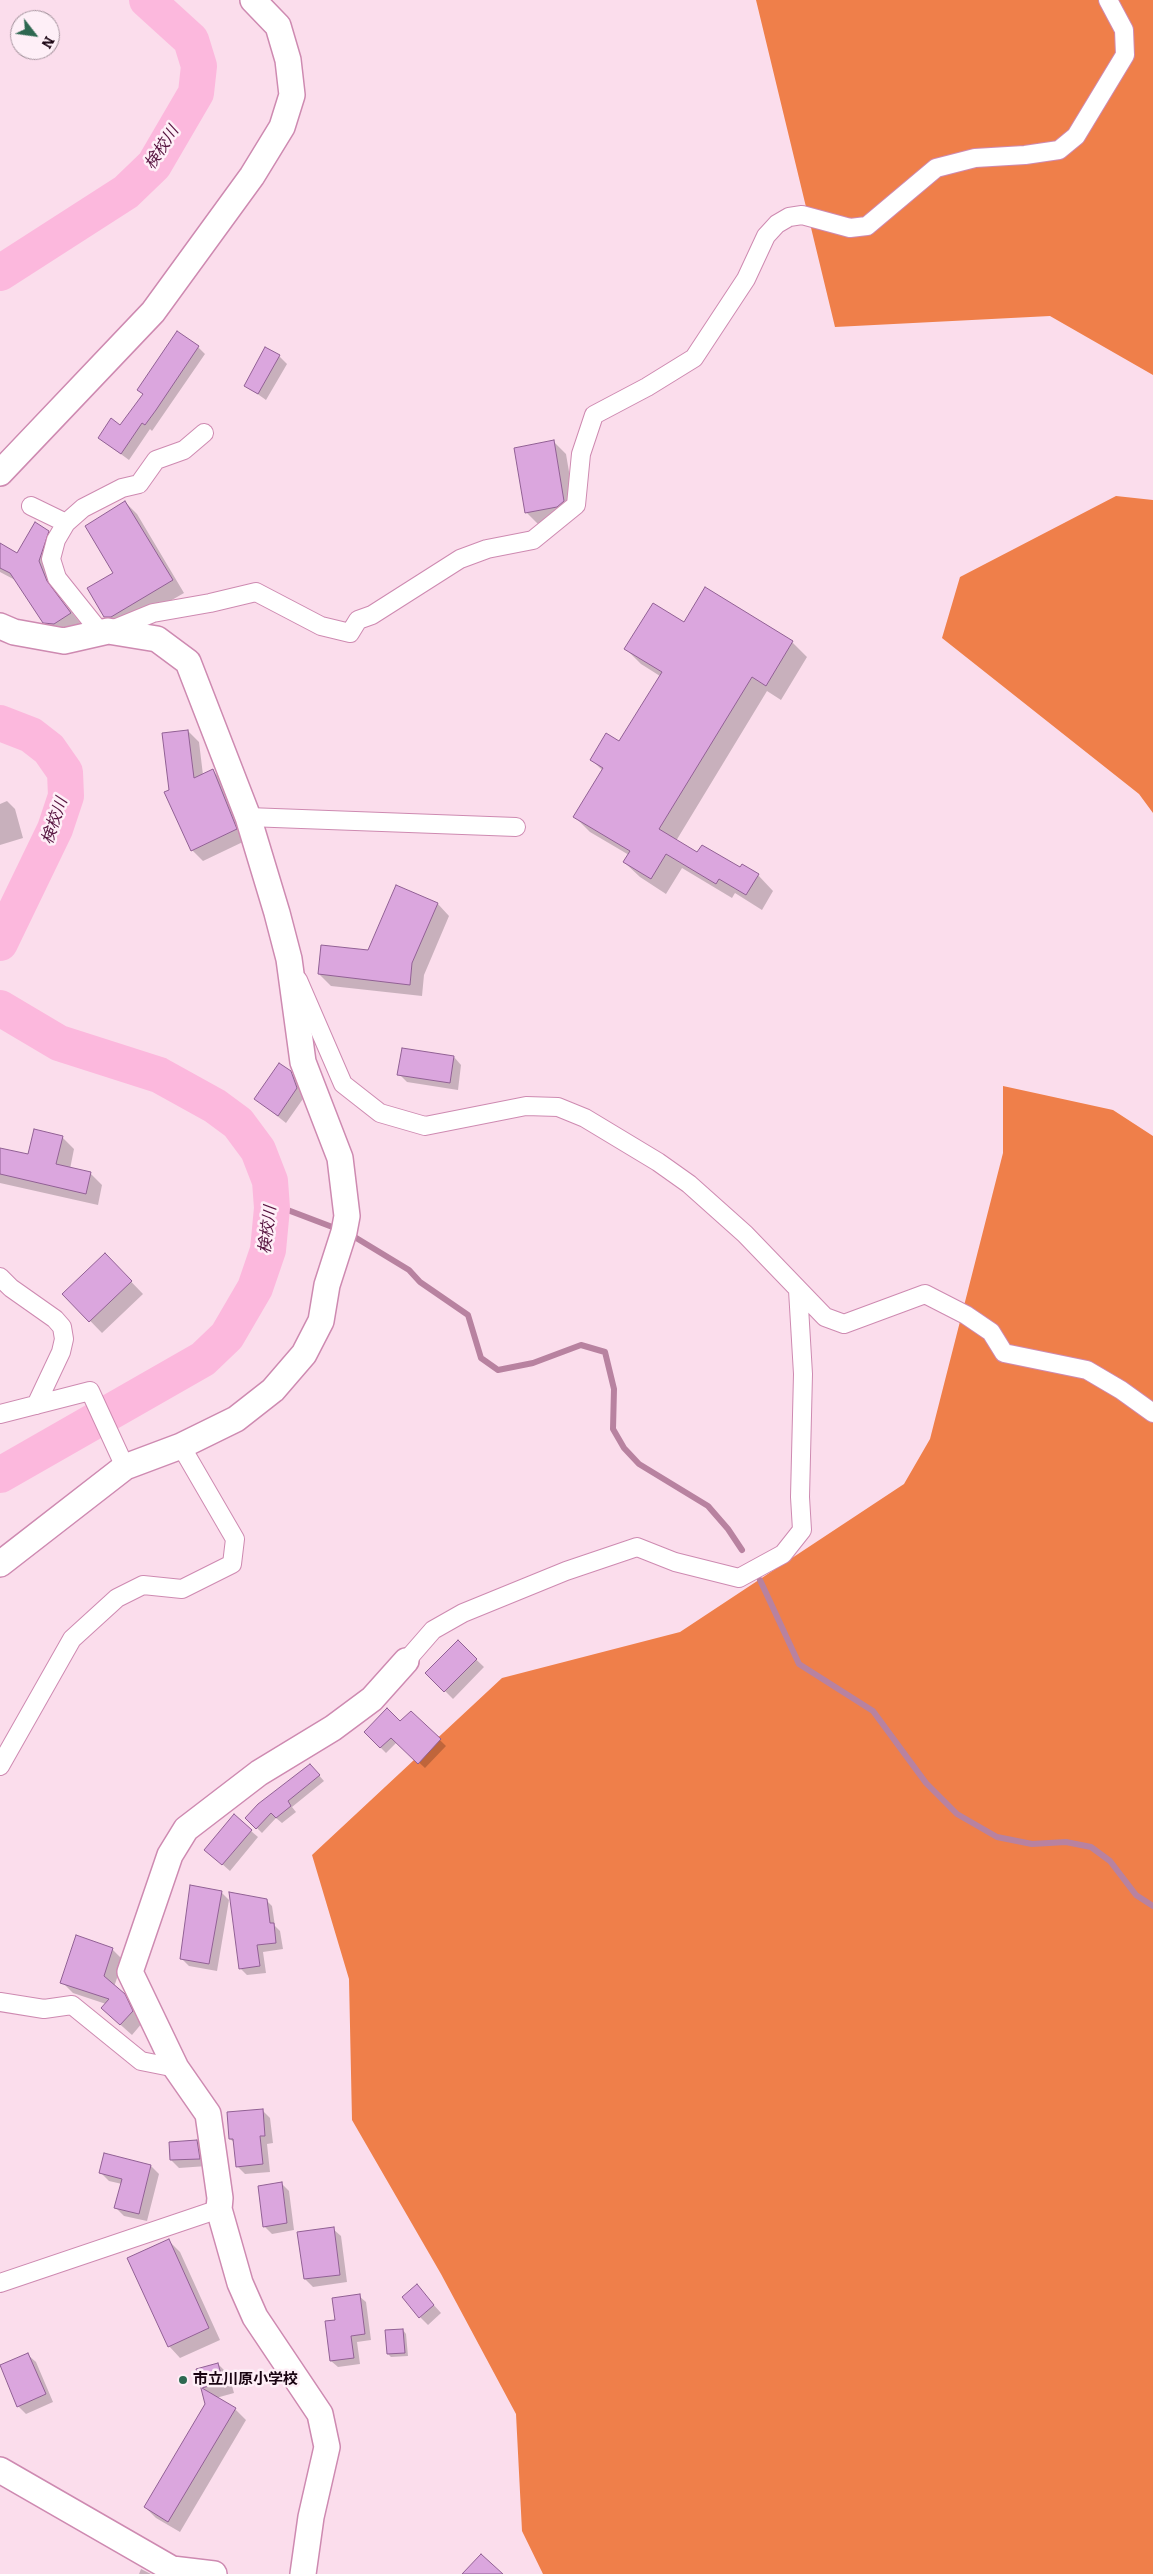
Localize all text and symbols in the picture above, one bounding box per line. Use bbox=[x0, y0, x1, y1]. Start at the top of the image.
north arrow bbox=[10, 10, 60, 60]
text: N bbox=[37, 33, 58, 51]
water label: 検校川 bbox=[141, 123, 183, 173]
water label: 検校川 bbox=[38, 795, 72, 847]
water label: 検校川 bbox=[256, 1205, 280, 1255]
place label: 市立川原小学校 bbox=[193, 2371, 298, 2389]
marker: 市立川原小学校 bbox=[177, 2374, 189, 2386]

